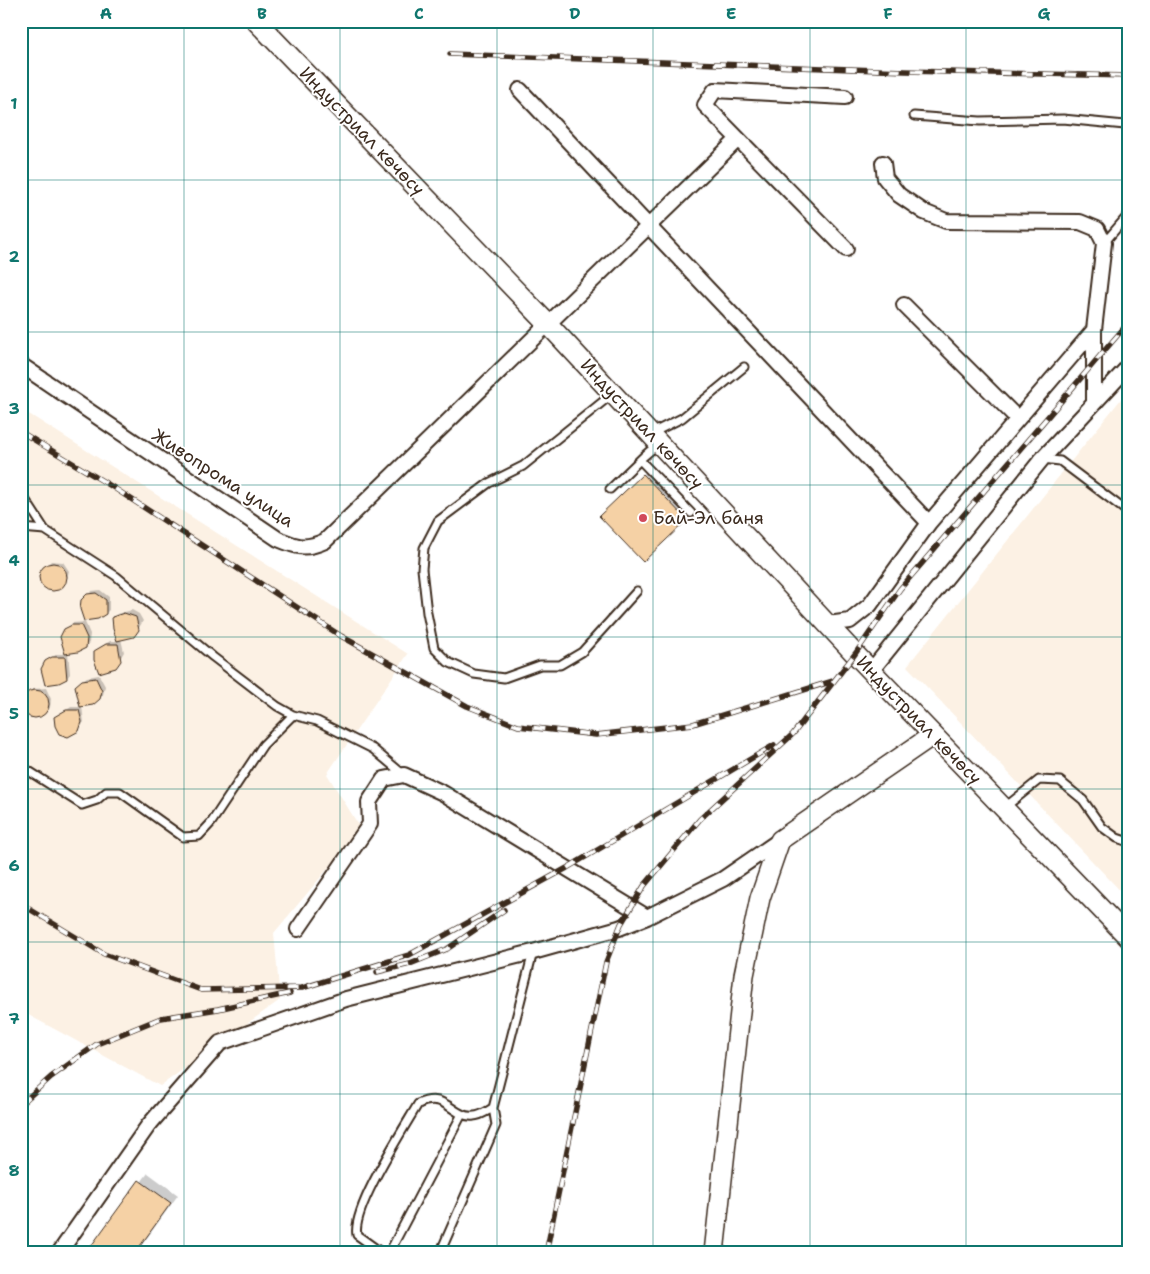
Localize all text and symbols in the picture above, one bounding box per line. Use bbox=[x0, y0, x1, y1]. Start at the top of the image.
text: A bbox=[100, 3, 112, 24]
text: B bbox=[257, 3, 267, 24]
text: C bbox=[414, 3, 424, 24]
text: D bbox=[569, 3, 581, 24]
text: E bbox=[726, 3, 736, 24]
text: F bbox=[883, 3, 893, 24]
text: G bbox=[1038, 3, 1051, 24]
street label: Индустриал көчөсү bbox=[294, 61, 430, 201]
text: 1 bbox=[10, 93, 18, 114]
text: 2 bbox=[8, 246, 20, 267]
street label: Индустриал көчөсү bbox=[575, 354, 709, 494]
text: 3 bbox=[8, 398, 20, 419]
street label: Живопрома улица bbox=[147, 423, 299, 533]
place label: Бай-Эл баня bbox=[653, 506, 764, 530]
marker: Бай-Эл баня bbox=[637, 512, 649, 524]
text: 4 bbox=[8, 550, 20, 571]
street label: Индустриал көчөсү bbox=[851, 650, 987, 790]
text: 5 bbox=[9, 703, 19, 724]
text: 6 bbox=[8, 855, 20, 876]
text: 7 bbox=[8, 1008, 20, 1029]
text: 8 bbox=[8, 1160, 20, 1181]

